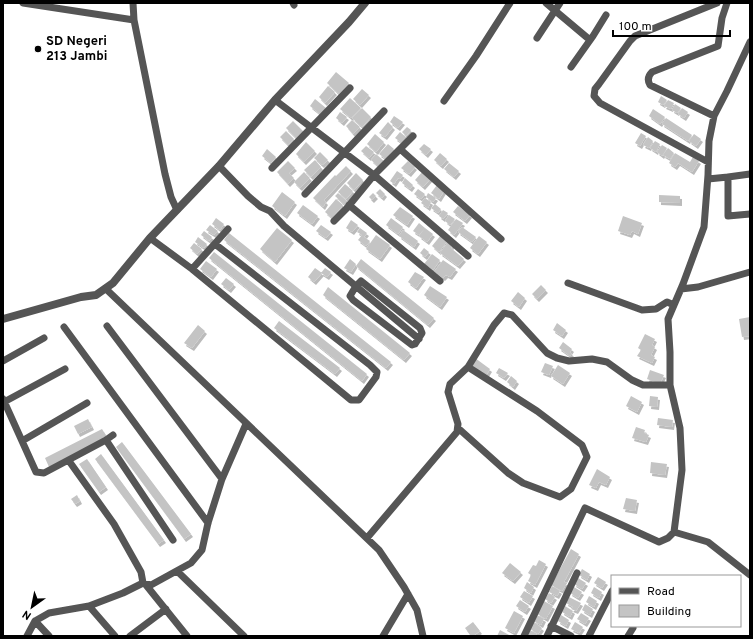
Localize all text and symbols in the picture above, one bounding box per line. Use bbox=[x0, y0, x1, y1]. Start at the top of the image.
scale bar bbox=[613, 12, 730, 38]
text: 100 m bbox=[619, 19, 652, 35]
place label: SD Negeri 213 Jambi bbox=[46, 34, 107, 65]
marker: SD Negeri 213 Jambi bbox=[33, 44, 43, 54]
legend bbox=[611, 575, 741, 627]
text: Road bbox=[647, 584, 675, 600]
north arrow bbox=[12, 587, 52, 627]
text: Building bbox=[647, 604, 691, 620]
text: N bbox=[20, 607, 34, 623]

